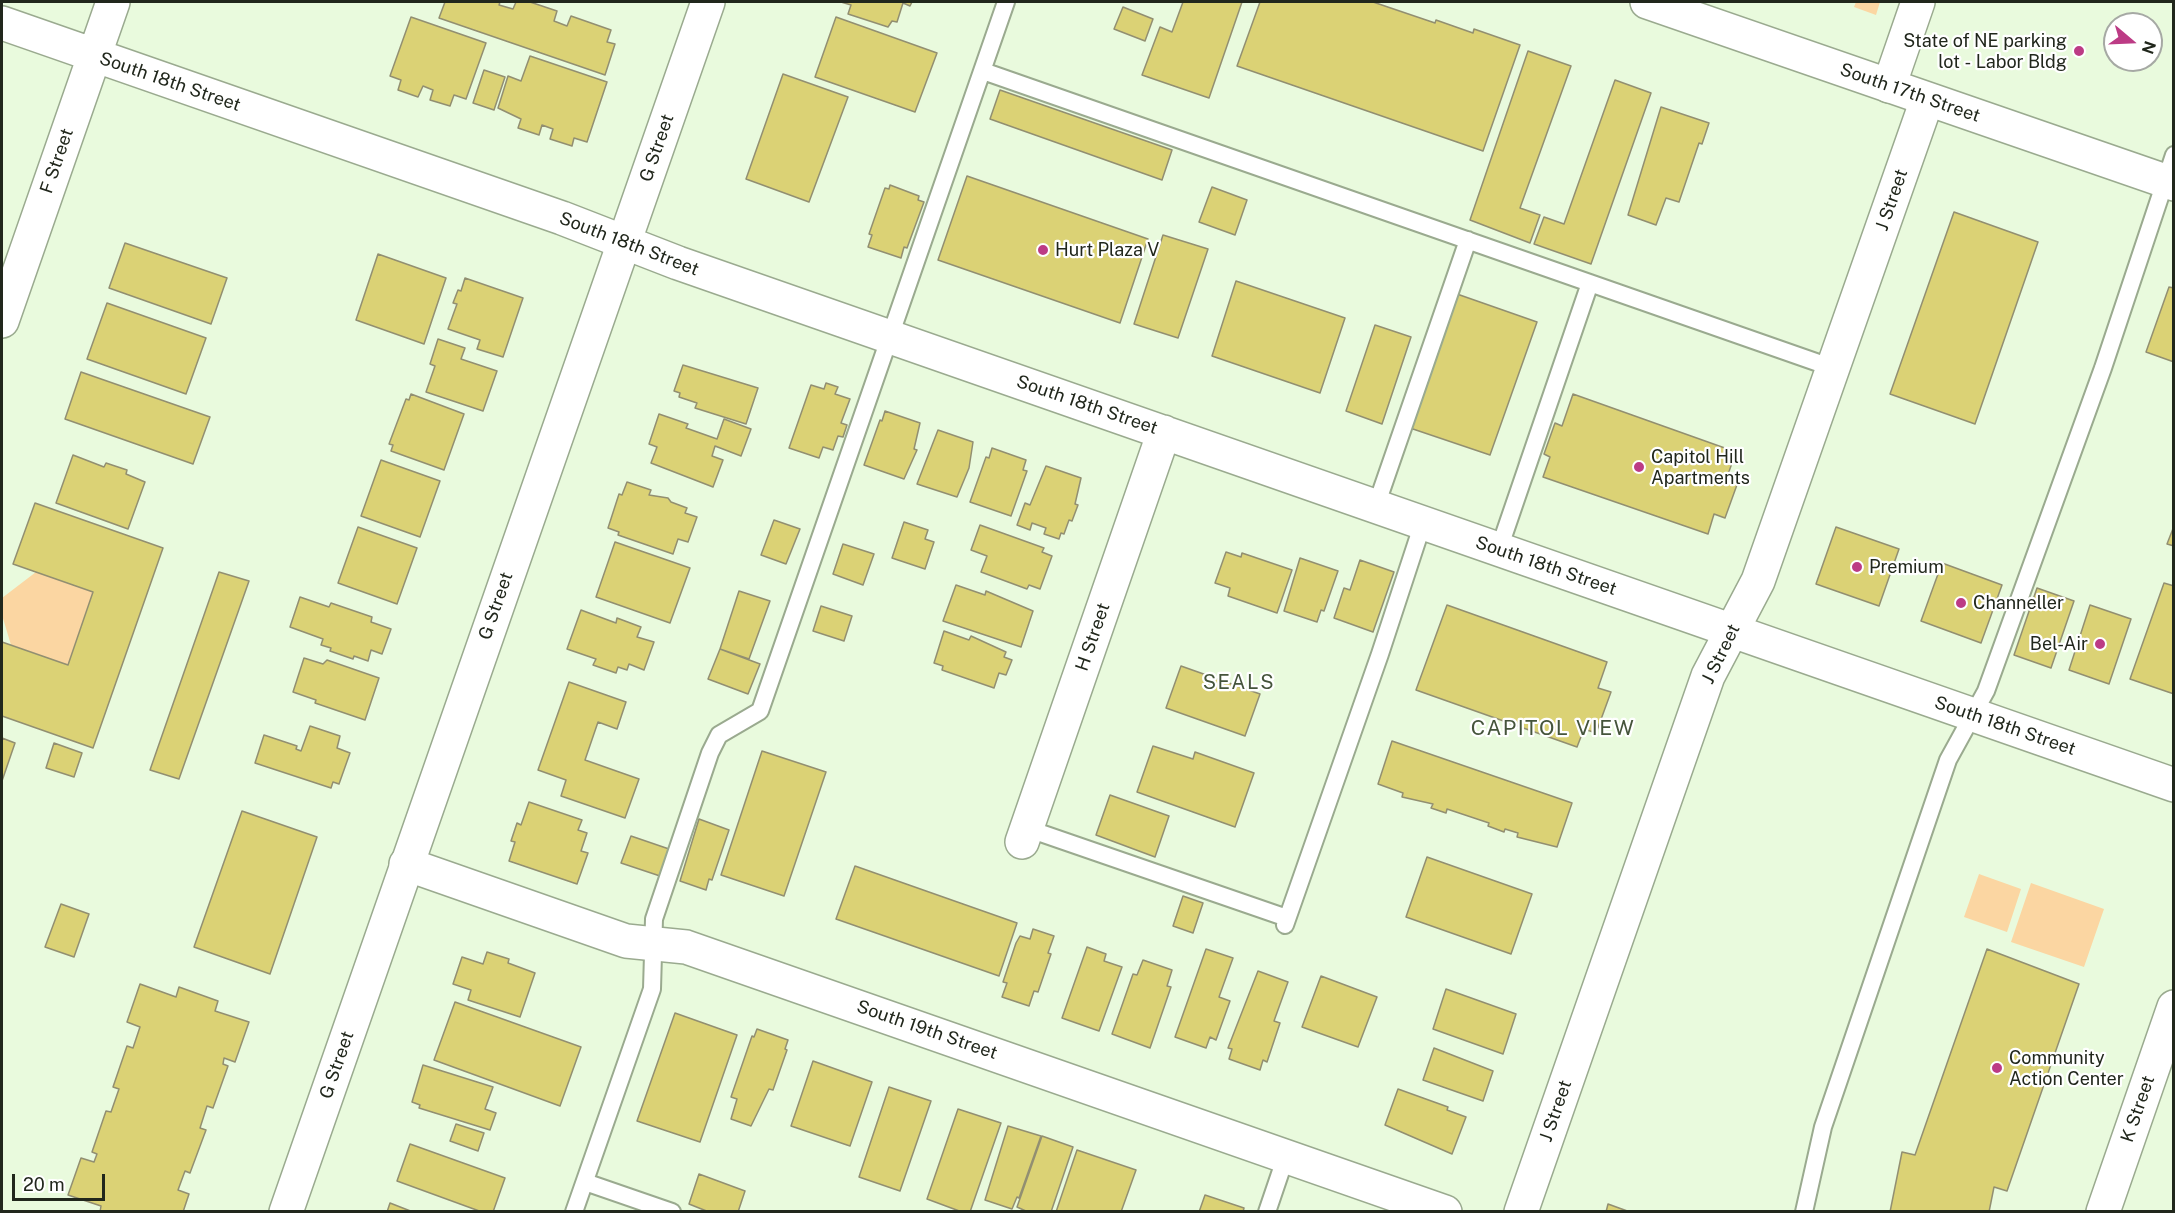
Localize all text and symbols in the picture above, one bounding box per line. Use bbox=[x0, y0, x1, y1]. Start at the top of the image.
north arrow bbox=[2103, 12, 2163, 72]
place label: State of NE parking lot - Labor Bldg bbox=[1903, 30, 2067, 72]
text: N bbox=[2138, 38, 2160, 56]
marker: State of NE parking lot - Labor Bldg bbox=[2072, 44, 2086, 58]
street label: South 18th Street bbox=[97, 48, 243, 116]
street label: South 17th Street bbox=[1837, 59, 1983, 127]
street label: G Street bbox=[635, 111, 679, 185]
street label: F Street bbox=[36, 126, 78, 196]
street label: J Street bbox=[1871, 166, 1913, 234]
street label: South 18th Street bbox=[556, 207, 702, 281]
place label: Hurt Plaza V bbox=[1055, 239, 1159, 261]
marker: Hurt Plaza V bbox=[1036, 243, 1050, 257]
street label: South 18th Street bbox=[1014, 371, 1160, 439]
place label: Capitol Hill Apartments bbox=[1651, 446, 1750, 488]
marker: Capitol Hill Apartments bbox=[1632, 460, 1646, 474]
street label: South 18th Street bbox=[1473, 532, 1619, 600]
place label: Premium bbox=[1869, 556, 1944, 578]
marker: Premium bbox=[1850, 560, 1864, 574]
street label: G Street bbox=[474, 569, 518, 643]
place label: Channeller bbox=[1973, 592, 2064, 614]
marker: Channeller bbox=[1954, 596, 1968, 610]
street label: H Street bbox=[1071, 600, 1115, 674]
street label: J Street bbox=[1697, 621, 1745, 687]
place label: Bel-Air bbox=[2030, 633, 2088, 655]
marker: Bel-Air bbox=[2093, 637, 2107, 651]
district label: SEALS bbox=[1203, 671, 1275, 695]
street label: South 18th Street bbox=[1932, 692, 2078, 760]
district label: CAPITOL VIEW bbox=[1471, 716, 1635, 742]
street label: South 19th Street bbox=[854, 996, 1000, 1064]
street label: G Street bbox=[315, 1028, 359, 1102]
place label: Community Action Center bbox=[2009, 1047, 2124, 1090]
marker: Community Action Center bbox=[1990, 1061, 2004, 1075]
street label: K Street bbox=[2117, 1073, 2159, 1145]
street label: J Street bbox=[1535, 1077, 1577, 1145]
scale bar bbox=[15, 1162, 108, 1200]
text: 20 m bbox=[23, 1174, 65, 1195]

